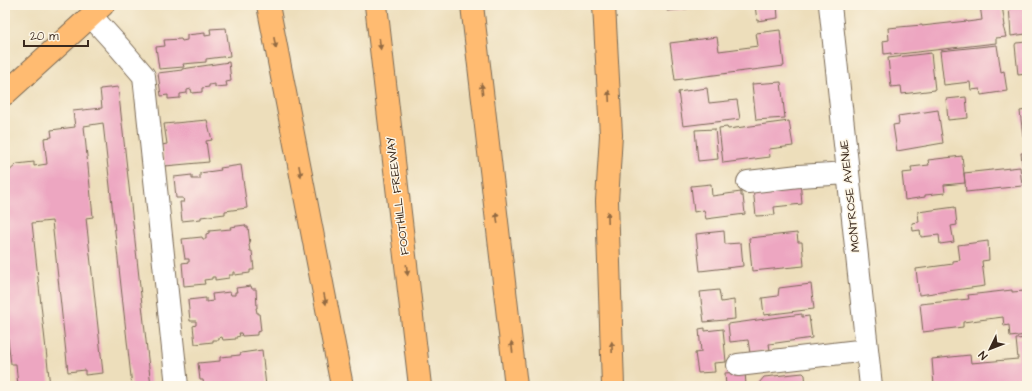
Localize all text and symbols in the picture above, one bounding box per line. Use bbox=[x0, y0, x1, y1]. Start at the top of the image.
scale bar bbox=[24, 22, 88, 48]
text: 20 m bbox=[30, 28, 59, 45]
one-way arrow bbox=[273, 37, 279, 49]
one-way arrow bbox=[377, 38, 384, 50]
one-way arrow bbox=[479, 83, 485, 95]
one-way arrow bbox=[605, 90, 612, 102]
street label: FOOTHILL FREEWAY bbox=[382, 135, 414, 256]
street label: MONTROSE AVENUE bbox=[836, 139, 864, 253]
one-way arrow bbox=[297, 165, 303, 177]
one-way arrow bbox=[605, 210, 611, 223]
one-way arrow bbox=[493, 212, 500, 224]
one-way arrow bbox=[404, 264, 410, 276]
one-way arrow bbox=[322, 292, 328, 305]
north arrow bbox=[970, 329, 1010, 369]
one-way arrow bbox=[609, 340, 615, 353]
one-way arrow bbox=[508, 341, 515, 353]
text: N bbox=[975, 348, 991, 363]

